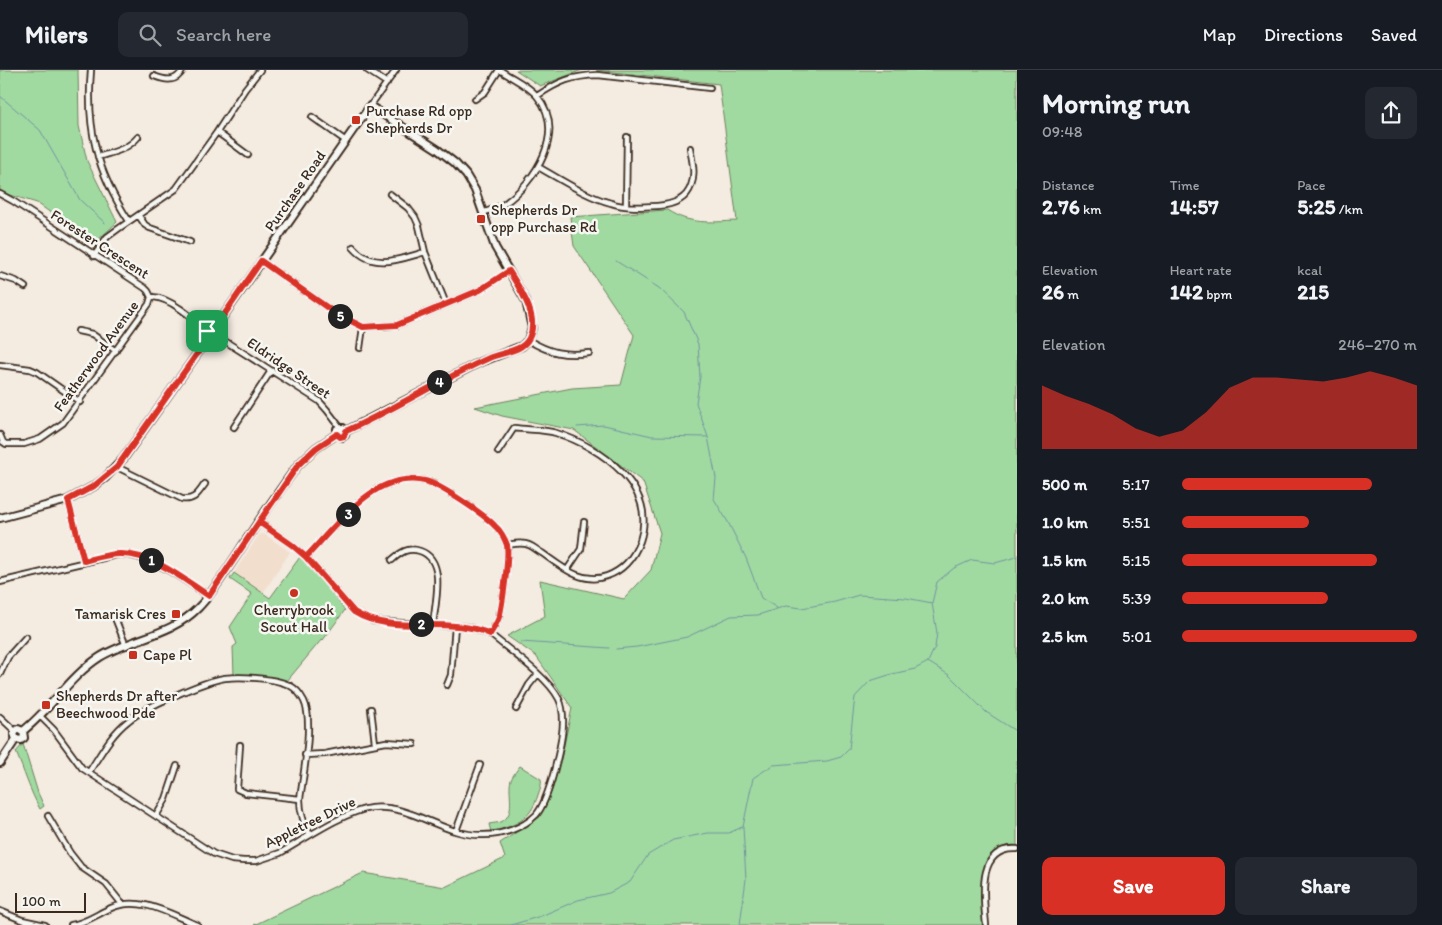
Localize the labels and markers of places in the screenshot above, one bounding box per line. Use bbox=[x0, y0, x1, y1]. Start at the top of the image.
place label: Purchase Rd opp Shepherds Dr bbox=[366, 102, 472, 137]
marker: Purchase Rd opp Shepherds Dr bbox=[350, 114, 362, 126]
place label: Shepherds Dr opp Purchase Rd bbox=[491, 201, 598, 236]
marker: Shepherds Dr opp Purchase Rd bbox=[475, 213, 487, 225]
pin: 5 bbox=[328, 304, 352, 328]
pin bbox=[186, 310, 228, 352]
pin: 4 bbox=[426, 370, 452, 394]
pin: 3 bbox=[336, 502, 360, 526]
pin: 1 bbox=[138, 548, 164, 572]
marker: Cherrybrook Scout Hall bbox=[288, 587, 300, 599]
place label: Cherrybrook Scout Hall bbox=[254, 601, 334, 636]
place label: Tamarisk Cres bbox=[75, 605, 166, 623]
marker: Tamarisk Cres bbox=[170, 608, 182, 620]
pin: 2 bbox=[408, 612, 434, 636]
place label: Cape Pl bbox=[143, 646, 192, 664]
marker: Cape Pl bbox=[127, 649, 139, 661]
place label: Shepherds Dr after Beechwood Pde bbox=[56, 687, 177, 722]
marker: Shepherds Dr after Beechwood Pde bbox=[40, 699, 52, 711]

